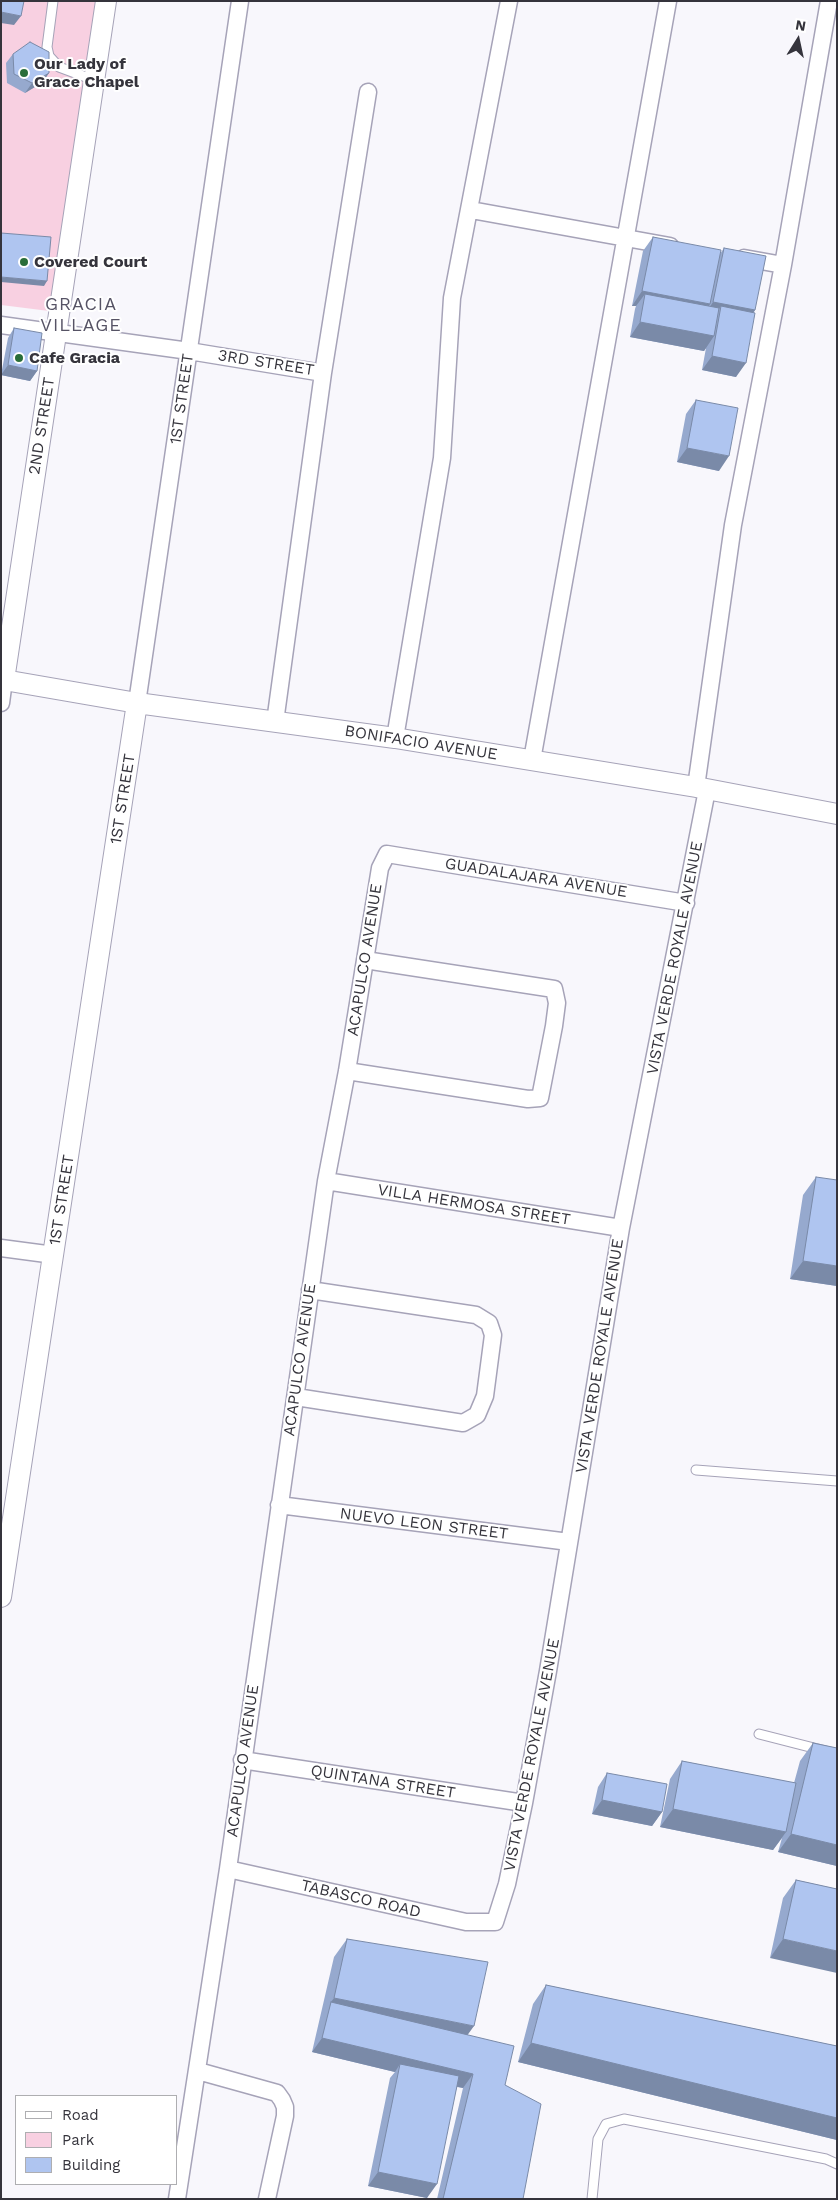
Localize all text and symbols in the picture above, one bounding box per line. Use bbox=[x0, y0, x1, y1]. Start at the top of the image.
north arrow bbox=[773, 15, 823, 65]
text: N bbox=[794, 16, 807, 34]
place label: Our Lady of Grace Chapel bbox=[34, 54, 139, 92]
marker: Our Lady of Grace Chapel bbox=[18, 67, 30, 79]
place label: Covered Court bbox=[34, 252, 147, 272]
marker: Covered Court bbox=[18, 256, 30, 268]
district label: GRACIA VILLAGE bbox=[39, 294, 123, 336]
street label: 3RD STREET bbox=[217, 346, 315, 380]
place label: Cafe Gracia bbox=[29, 348, 120, 368]
marker: Cafe Gracia bbox=[13, 352, 25, 364]
street label: 1ST STREET bbox=[166, 352, 198, 446]
street label: 2ND STREET bbox=[25, 376, 59, 476]
street label: BONIFACIO AVENUE bbox=[343, 721, 499, 765]
street label: 1ST STREET bbox=[106, 752, 140, 846]
street label: VISTA VERDE ROYALE AVENUE bbox=[643, 840, 707, 1076]
street label: GUADALAJARA AVENUE bbox=[443, 854, 629, 902]
street label: ACAPULCO AVENUE bbox=[343, 883, 387, 1037]
street label: 1ST STREET bbox=[45, 1153, 79, 1247]
street label: VILLA HERMOSA STREET bbox=[376, 1180, 572, 1230]
street label: VISTA VERDE ROYALE AVENUE bbox=[572, 1237, 628, 1475]
street label: ACAPULCO AVENUE bbox=[280, 1282, 320, 1438]
street label: NUEVO LEON STREET bbox=[339, 1504, 509, 1544]
street label: VISTA VERDE ROYALE AVENUE bbox=[500, 1637, 564, 1873]
street label: ACAPULCO AVENUE bbox=[223, 1683, 263, 1839]
street label: QUINTANA STREET bbox=[309, 1761, 457, 1803]
street label: TABASCO ROAD bbox=[299, 1876, 423, 1922]
legend bbox=[15, 2095, 178, 2185]
text: Road bbox=[62, 2106, 99, 2124]
text: Park bbox=[62, 2131, 94, 2149]
text: Building bbox=[62, 2156, 120, 2174]

